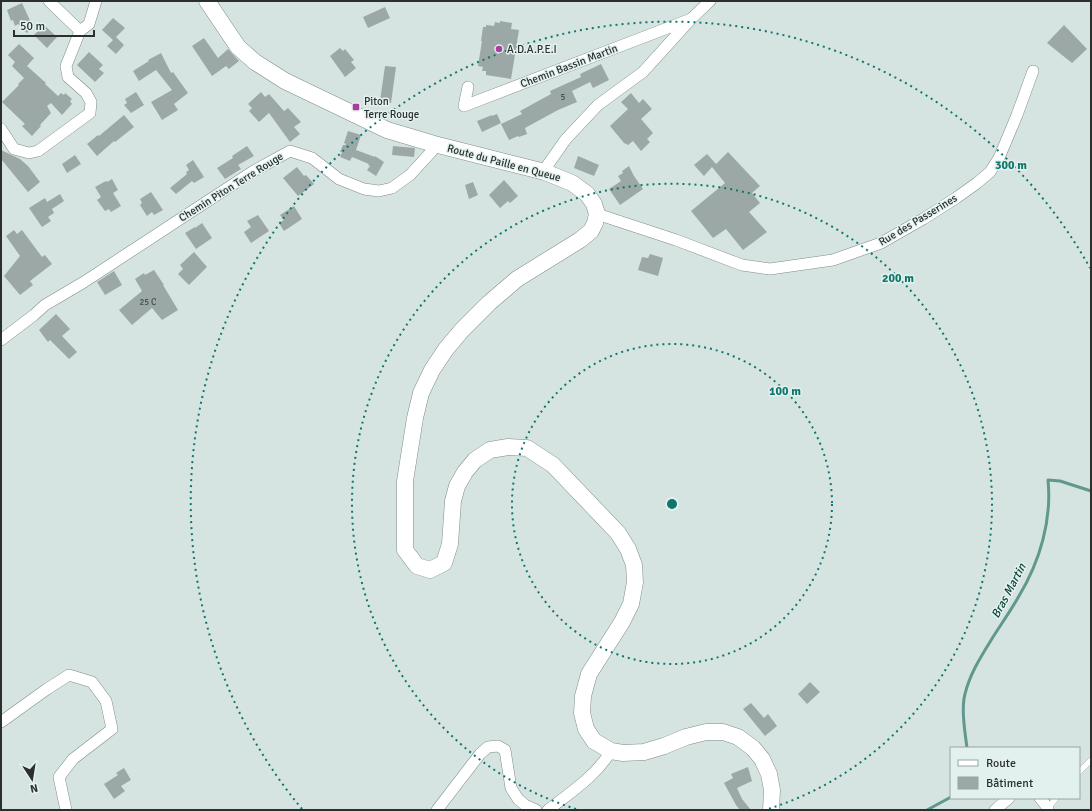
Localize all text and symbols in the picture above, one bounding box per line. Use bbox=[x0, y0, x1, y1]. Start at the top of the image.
scale bar bbox=[14, 12, 94, 38]
text: 50 m bbox=[20, 19, 45, 34]
street label: Chemin Bassin Martin bbox=[518, 41, 620, 91]
place label: A.D.A.P.E.I bbox=[507, 43, 557, 56]
marker: A.D.A.P.E.I bbox=[494, 44, 504, 54]
house number: 5 bbox=[561, 92, 566, 103]
place label: Piton Terre Rouge bbox=[364, 95, 419, 121]
marker: Piton Terre Rouge bbox=[351, 102, 361, 112]
street label: Route du Paille en Queue bbox=[446, 142, 562, 184]
street label: Chemin Piton Terre Rouge bbox=[176, 150, 286, 224]
text: 300 m bbox=[995, 158, 1027, 173]
street label: Rue des Passerines bbox=[876, 191, 960, 249]
text: 200 m bbox=[882, 271, 914, 286]
house number: 25 C bbox=[139, 297, 157, 308]
text: 100 m bbox=[769, 384, 801, 399]
centre of rings bbox=[665, 497, 679, 511]
water label: Bras Martin bbox=[988, 561, 1030, 621]
legend bbox=[950, 747, 1080, 799]
text: Route bbox=[986, 756, 1016, 771]
north arrow bbox=[12, 759, 52, 799]
text: Bâtiment bbox=[986, 776, 1033, 791]
text: N bbox=[29, 781, 39, 795]

